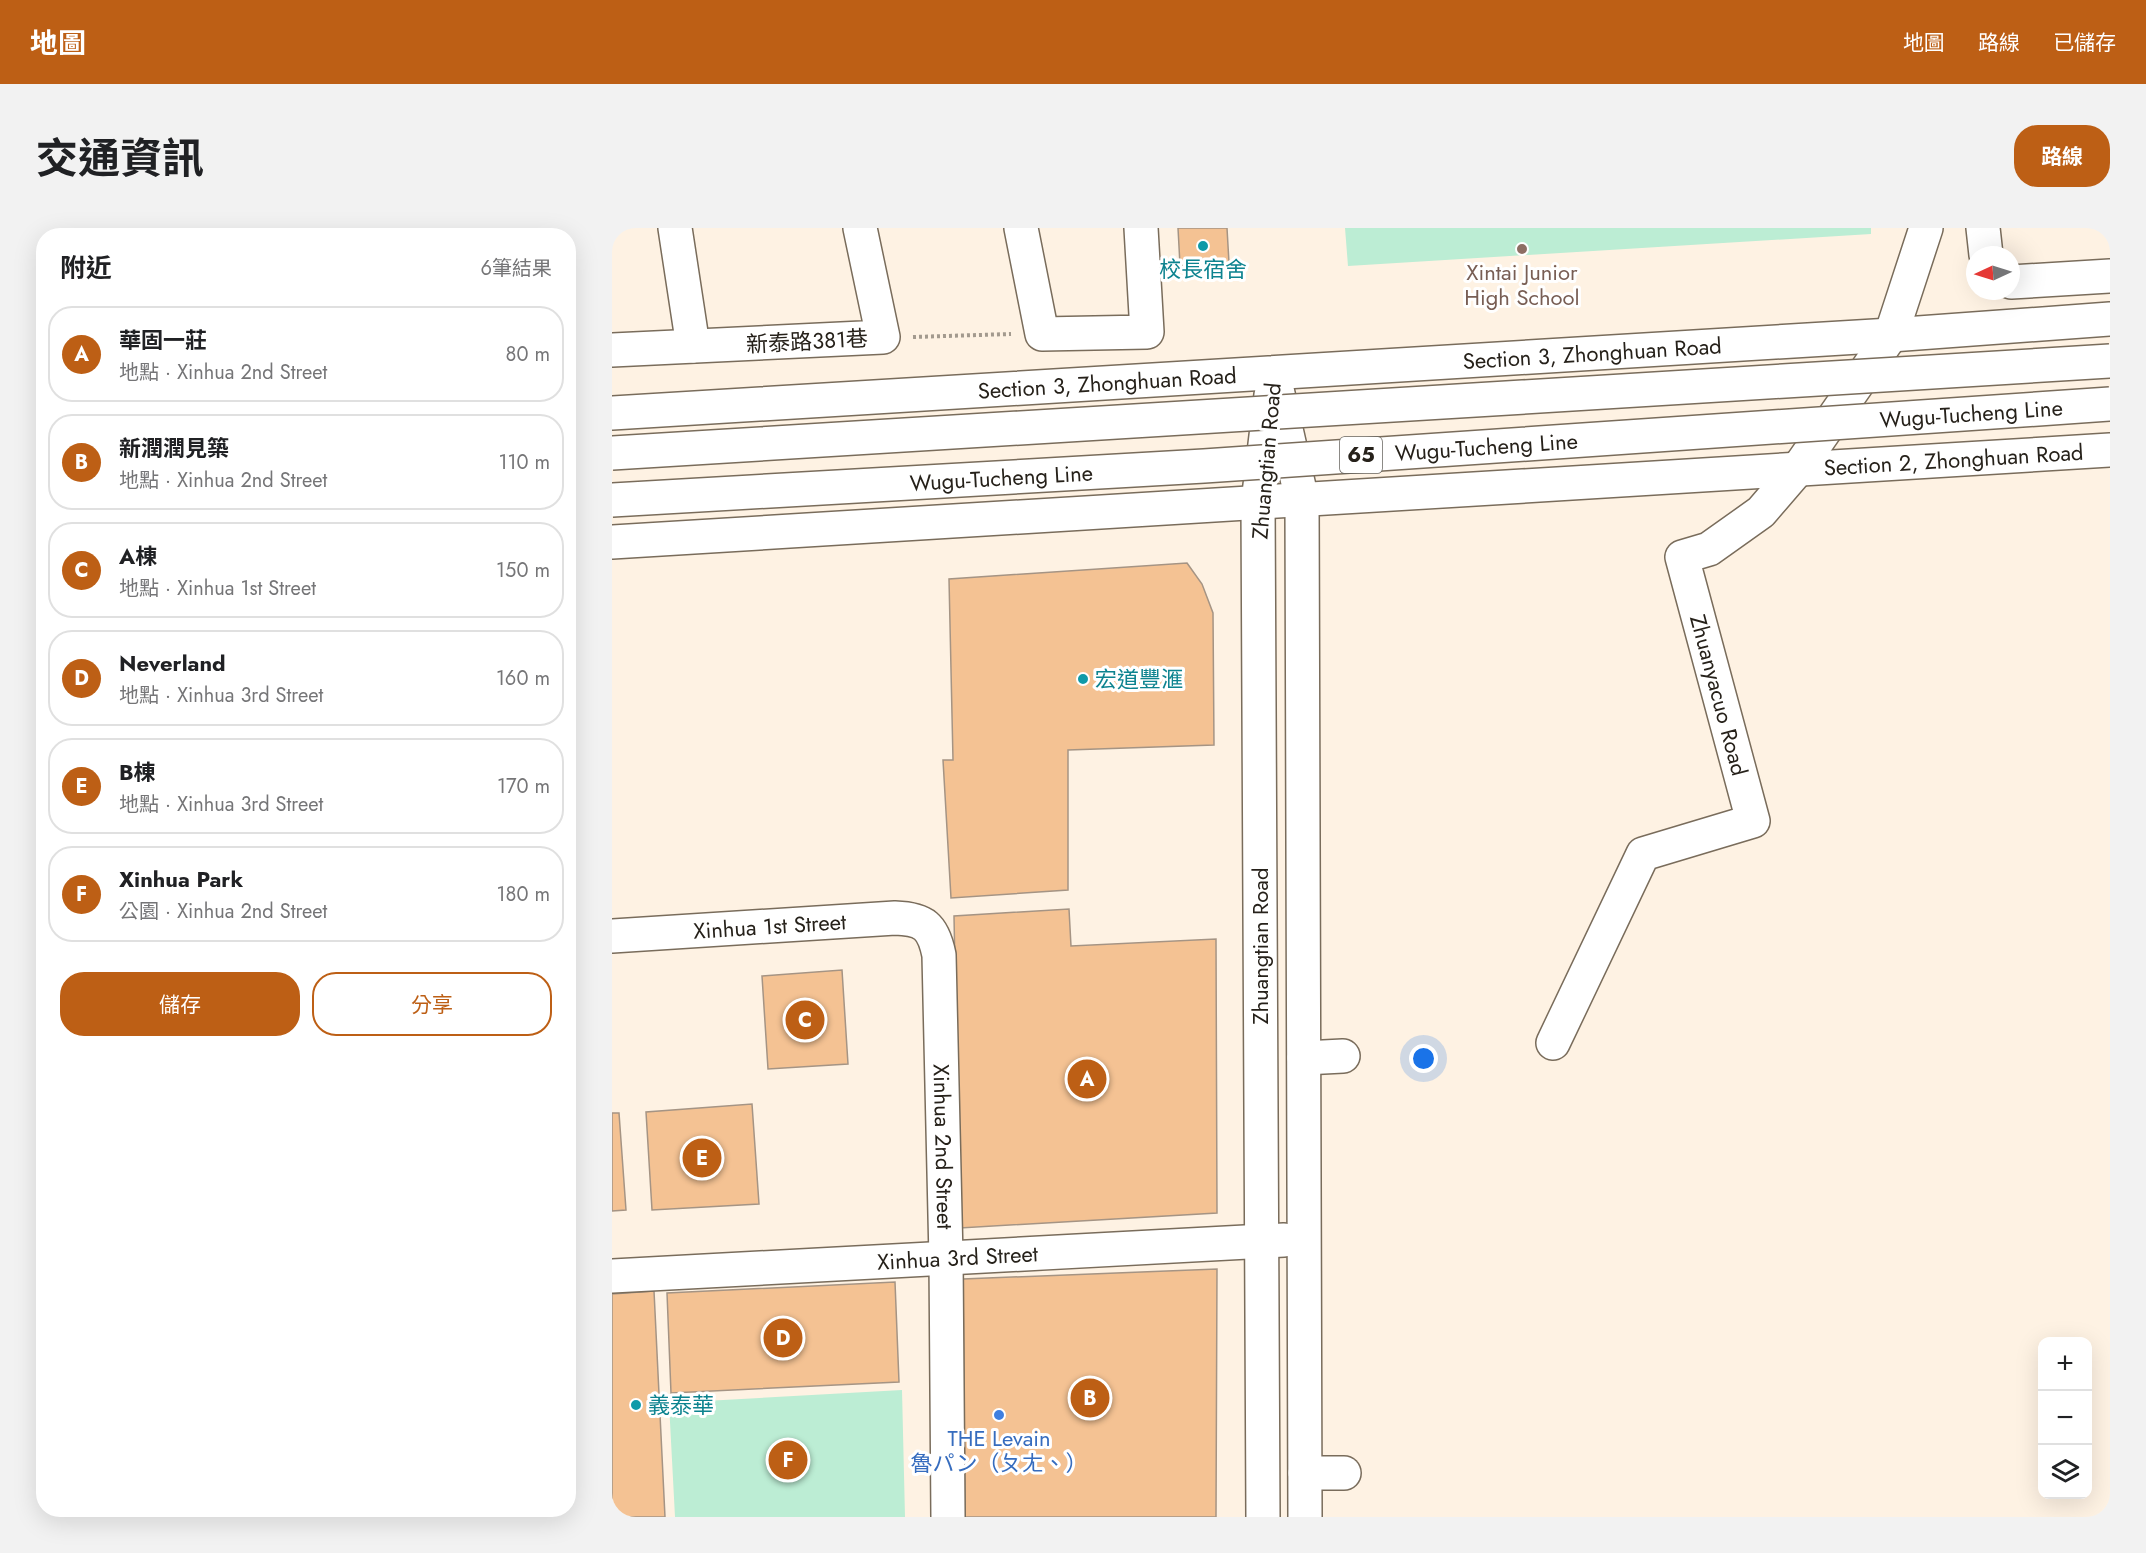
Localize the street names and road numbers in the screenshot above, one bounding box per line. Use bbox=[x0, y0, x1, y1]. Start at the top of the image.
street label: 新泰路381巷 bbox=[745, 322, 869, 360]
street label: Section 3, Zhonghuan Road bbox=[1462, 329, 1723, 377]
street label: Section 3, Zhonghuan Road bbox=[977, 359, 1237, 407]
street label: Zhuangtian Road bbox=[1243, 381, 1289, 541]
street label: Wugu-Tucheng Line bbox=[1879, 391, 2064, 436]
street label: Wugu-Tucheng Line bbox=[1394, 424, 1579, 469]
street label: Section 2, Zhonghuan Road bbox=[1823, 436, 2084, 484]
road number: 65 bbox=[1340, 437, 1382, 473]
street label: Wugu-Tucheng Line bbox=[909, 456, 1094, 499]
street label: Zhuanyacuo Road bbox=[1682, 611, 1756, 779]
street label: Zhuangtian Road bbox=[1244, 868, 1276, 1024]
street label: Xinhua 1st Street bbox=[692, 905, 848, 947]
street label: Xinhua 2nd Street bbox=[926, 1064, 961, 1231]
street label: Xinhua 3rd Street bbox=[876, 1237, 1040, 1278]

